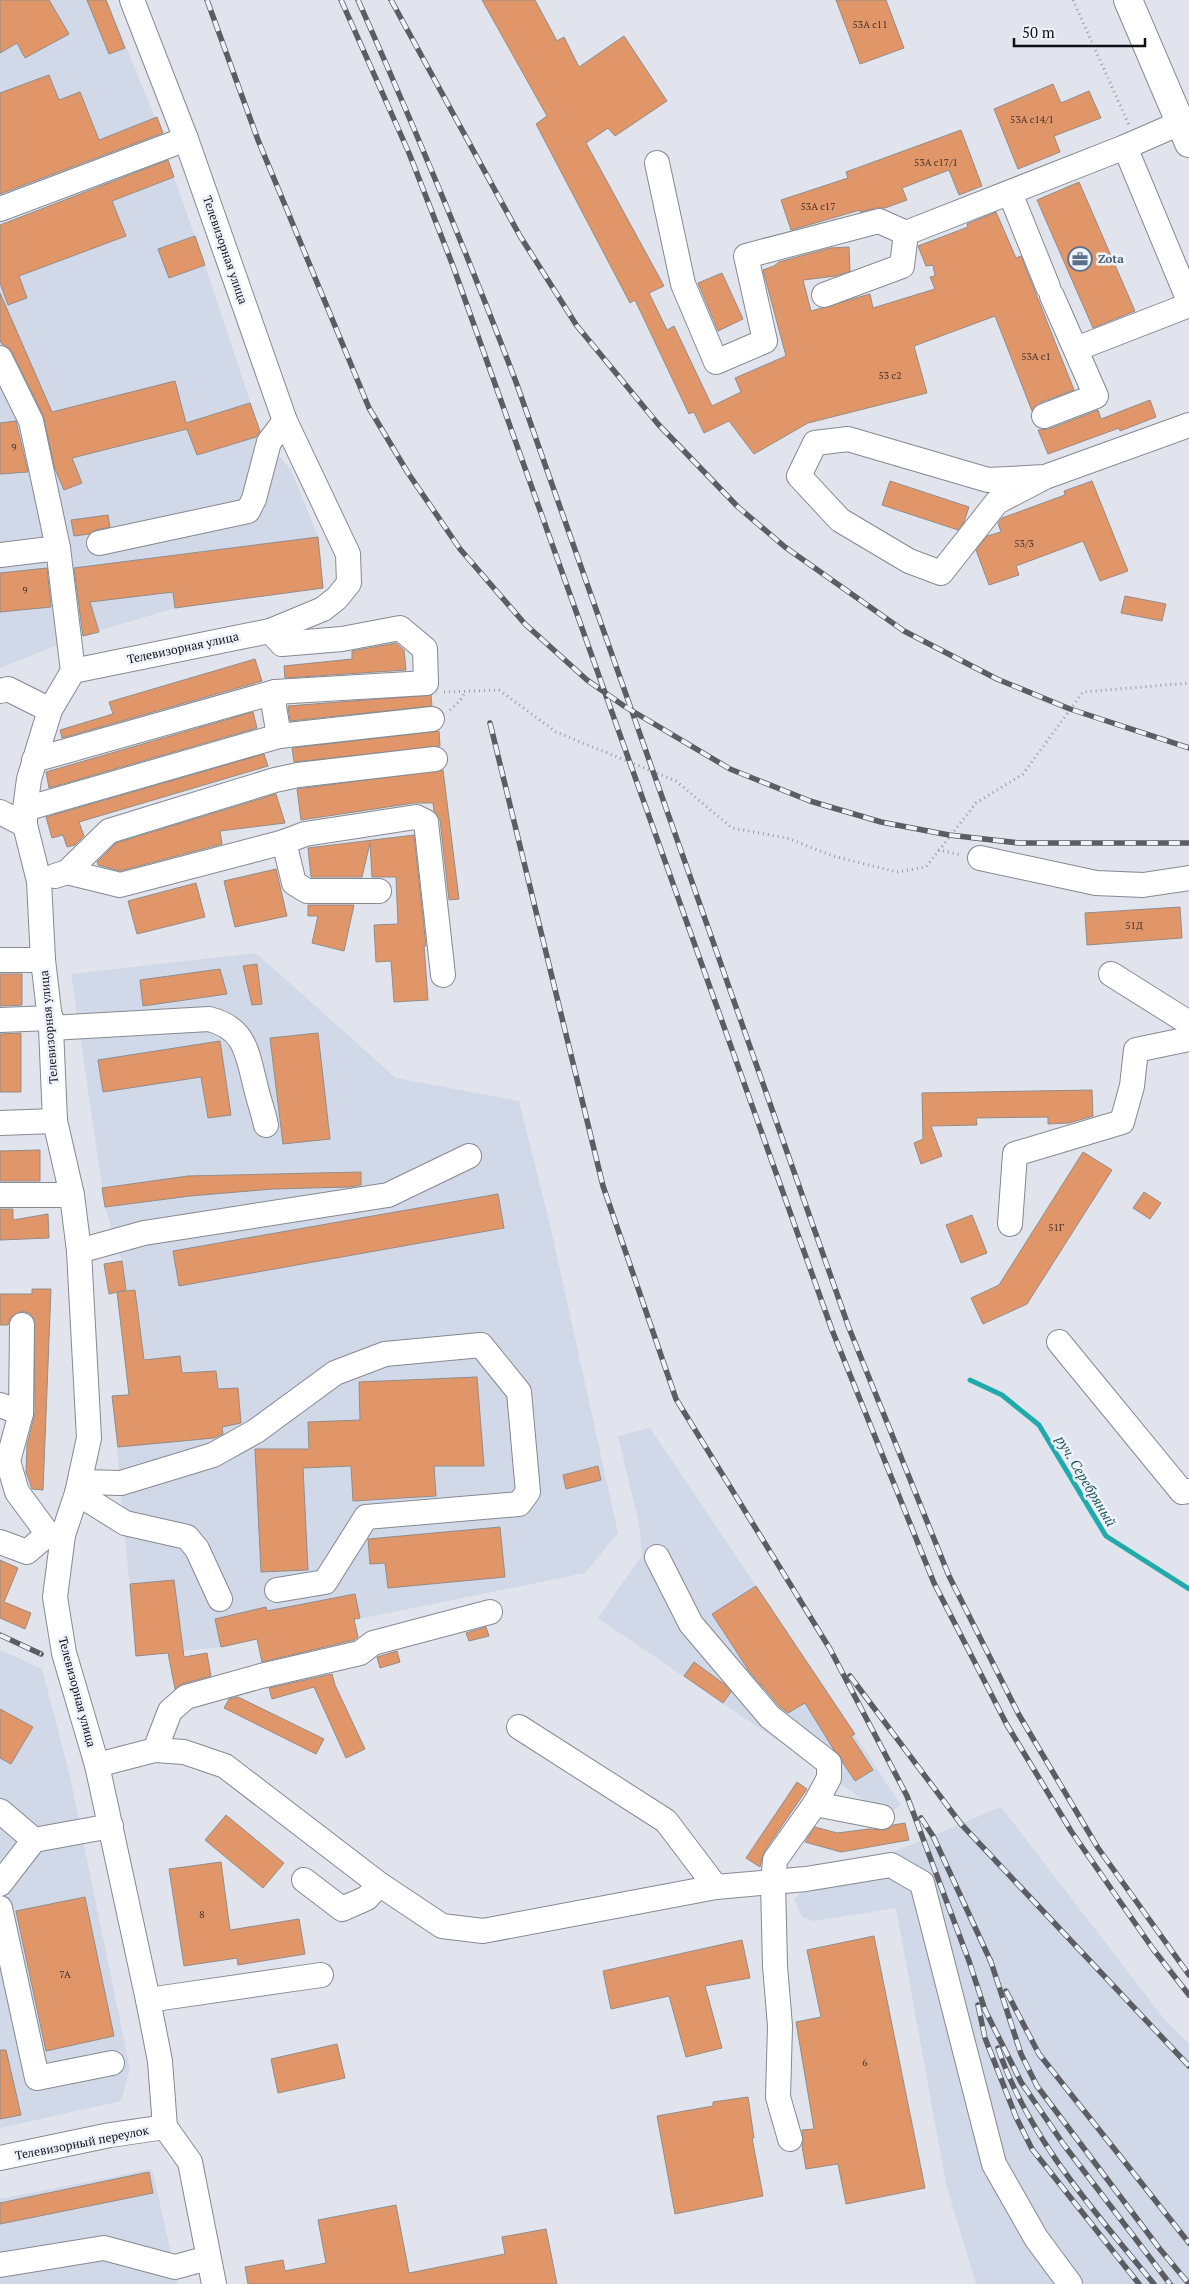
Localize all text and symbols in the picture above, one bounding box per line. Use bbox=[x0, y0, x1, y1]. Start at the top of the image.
scale bar bbox=[1014, 15, 1145, 47]
house number: 53А с11 bbox=[852, 18, 888, 31]
text: 50 m bbox=[1022, 22, 1055, 42]
house number: 53А с14/1 bbox=[1010, 113, 1054, 126]
house number: 53А с17/1 bbox=[914, 156, 958, 169]
street label: Телевизорная улица bbox=[200, 194, 251, 306]
house number: 53А с17 bbox=[800, 200, 836, 213]
office icon: Zota bbox=[1067, 246, 1093, 272]
place label: Zota bbox=[1098, 251, 1124, 266]
house number: 53А с1 bbox=[1021, 350, 1051, 363]
house number: 53 с2 bbox=[878, 369, 902, 382]
house number: 9 bbox=[11, 441, 17, 454]
house number: 53/3 bbox=[1014, 537, 1034, 550]
house number: 9 bbox=[22, 584, 28, 597]
street label: Телевизорная улица bbox=[126, 628, 240, 667]
house number: 51Д bbox=[1125, 919, 1143, 932]
street label: Телевизорная улица bbox=[36, 970, 61, 1084]
house number: 51Г bbox=[1048, 1221, 1064, 1234]
water label: руч. Серебряный bbox=[1052, 1432, 1121, 1530]
street label: Телевизорная улица bbox=[56, 1635, 99, 1749]
house number: 8 bbox=[199, 1908, 205, 1921]
house number: 7А bbox=[59, 1968, 71, 1981]
house number: 6 bbox=[862, 2056, 868, 2069]
street label: Телевизорный переулок bbox=[14, 2122, 150, 2163]

